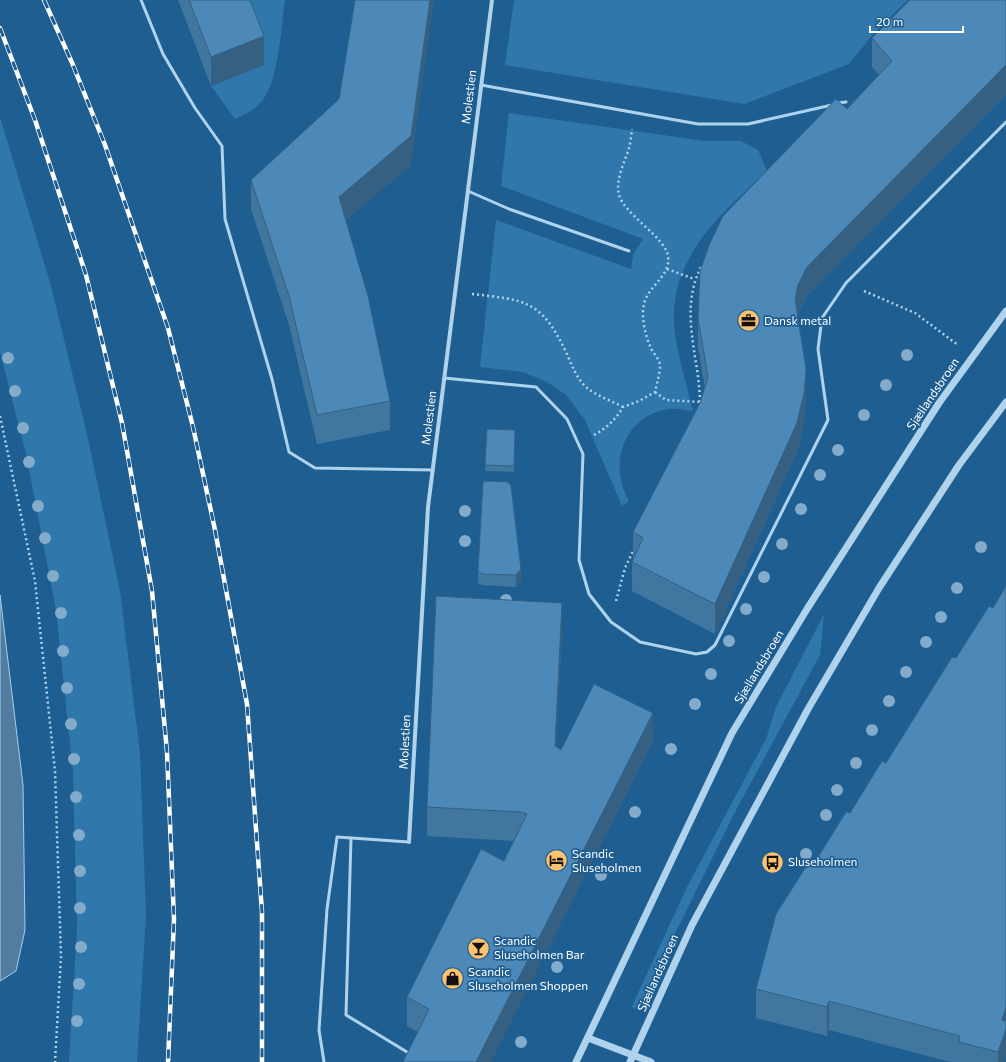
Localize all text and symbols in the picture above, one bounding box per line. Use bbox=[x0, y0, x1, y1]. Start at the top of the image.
scale bar bbox=[870, 8, 963, 34]
text: 20 m bbox=[876, 14, 903, 28]
street label: Molestien bbox=[458, 69, 478, 125]
office icon: Dansk metal bbox=[735, 308, 761, 334]
place label: Dansk metal bbox=[764, 313, 831, 327]
street label: Sjællandsbroen bbox=[903, 355, 961, 432]
street label: Molestien bbox=[418, 390, 438, 446]
street label: Sjællandsbroen bbox=[731, 627, 786, 706]
street label: Molestien bbox=[396, 714, 412, 770]
place label: Scandic Sluseholmen bbox=[572, 846, 641, 874]
hotel icon: Scandic Sluseholmen bbox=[543, 848, 569, 874]
bus stop icon: Sluseholmen bbox=[759, 849, 785, 875]
place label: Sluseholmen bbox=[788, 854, 857, 868]
street label: Sjællandsbroen bbox=[634, 932, 680, 1014]
place label: Scandic Sluseholmen Bar bbox=[494, 933, 585, 961]
bar icon: Scandic Sluseholmen Bar bbox=[465, 935, 491, 961]
place label: Scandic Sluseholmen Shoppen bbox=[468, 964, 588, 992]
shop icon: Scandic Sluseholmen Shoppen bbox=[440, 966, 466, 992]

